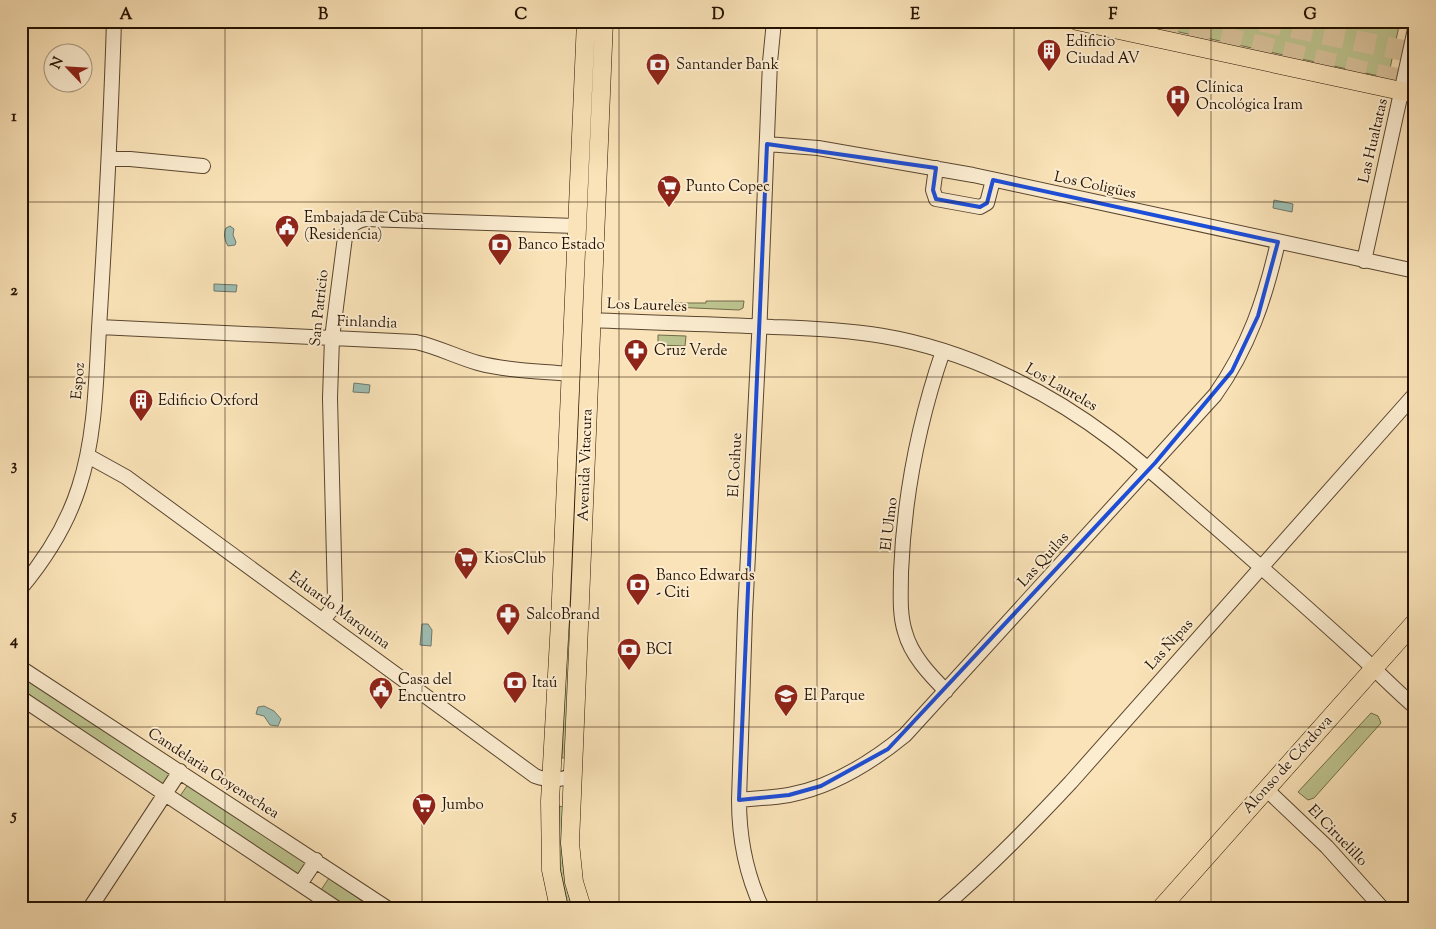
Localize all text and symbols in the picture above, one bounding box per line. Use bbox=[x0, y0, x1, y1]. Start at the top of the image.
text: A bbox=[120, 4, 133, 27]
text: B bbox=[318, 4, 328, 27]
text: C bbox=[515, 4, 528, 27]
text: D bbox=[712, 4, 725, 27]
text: E bbox=[910, 4, 920, 27]
text: F bbox=[1109, 4, 1118, 27]
text: G bbox=[1303, 4, 1317, 27]
place label: Edificio Ciudad AV bbox=[1066, 32, 1140, 70]
building icon: Edificio Ciudad AV bbox=[1036, 38, 1062, 72]
north arrow bbox=[42, 42, 92, 92]
bank icon: Santander Bank bbox=[645, 52, 671, 86]
text: N bbox=[47, 54, 69, 73]
place label: Santander Bank bbox=[676, 55, 779, 76]
place label: Clínica Oncológica Iram bbox=[1196, 78, 1304, 116]
hospital icon: Clínica Oncológica Iram bbox=[1165, 84, 1191, 118]
street label: Las Hualtatas bbox=[1354, 96, 1394, 185]
text: 1 bbox=[11, 106, 17, 129]
street label: Los Coligües bbox=[1052, 167, 1138, 205]
supermarket icon: Punto Copec bbox=[656, 174, 682, 208]
place label: Punto Copec bbox=[686, 177, 770, 198]
place label: Embajada de Cuba (Residencia) bbox=[304, 208, 424, 246]
public building icon: Embajada de Cuba (Residencia) bbox=[274, 214, 300, 248]
bank icon: Banco Estado bbox=[487, 232, 513, 266]
place label: Banco Estado bbox=[518, 235, 605, 256]
street label: San Patricio bbox=[306, 269, 334, 347]
text: 2 bbox=[10, 280, 18, 303]
street label: Los Laureles bbox=[607, 294, 688, 318]
street label: Finlandia bbox=[336, 311, 398, 335]
pharmacy icon: Cruz Verde bbox=[623, 338, 649, 372]
place label: Cruz Verde bbox=[654, 341, 728, 362]
street label: Los Laureles bbox=[1021, 359, 1101, 417]
street label: Espoz bbox=[67, 361, 91, 400]
building icon: Edificio Oxford bbox=[128, 388, 154, 422]
place label: Edificio Oxford bbox=[158, 391, 259, 412]
street label: Avenida Vitacura bbox=[574, 408, 598, 522]
street label: El Coihue bbox=[724, 432, 748, 498]
text: 3 bbox=[11, 455, 18, 478]
street label: El Ulmo bbox=[876, 496, 904, 552]
street label: Las Quilas bbox=[1014, 528, 1074, 592]
supermarket icon: KiosClub bbox=[453, 546, 479, 580]
place label: KiosClub bbox=[484, 549, 546, 570]
place label: Banco Edwards - Citi bbox=[656, 566, 755, 604]
street label: Eduardo Marquina bbox=[284, 567, 394, 655]
bank icon: Banco Edwards - Citi bbox=[625, 572, 651, 606]
pharmacy icon: SalcoBrand bbox=[495, 602, 521, 636]
place label: SalcoBrand bbox=[526, 605, 601, 626]
street label: Las Ñipas bbox=[1141, 614, 1199, 675]
text: 4 bbox=[9, 630, 18, 653]
bank icon: BCI bbox=[616, 637, 642, 671]
place label: BCI bbox=[646, 640, 673, 661]
place label: Casa del Encuentro bbox=[398, 670, 466, 708]
bank icon: Itaú bbox=[502, 670, 528, 704]
place label: Itaú bbox=[532, 673, 558, 694]
public building icon: Casa del Encuentro bbox=[368, 676, 394, 710]
school or university icon: El Parque bbox=[773, 683, 799, 717]
place label: El Parque bbox=[804, 686, 865, 707]
street label: Alonso de Córdova bbox=[1238, 711, 1338, 819]
street label: Candelaria Goyenechea bbox=[143, 724, 283, 824]
supermarket icon: Jumbo bbox=[411, 792, 437, 826]
place label: Jumbo bbox=[441, 795, 484, 816]
street label: El Ciruelillo bbox=[1302, 800, 1372, 872]
text: 5 bbox=[9, 805, 17, 828]

